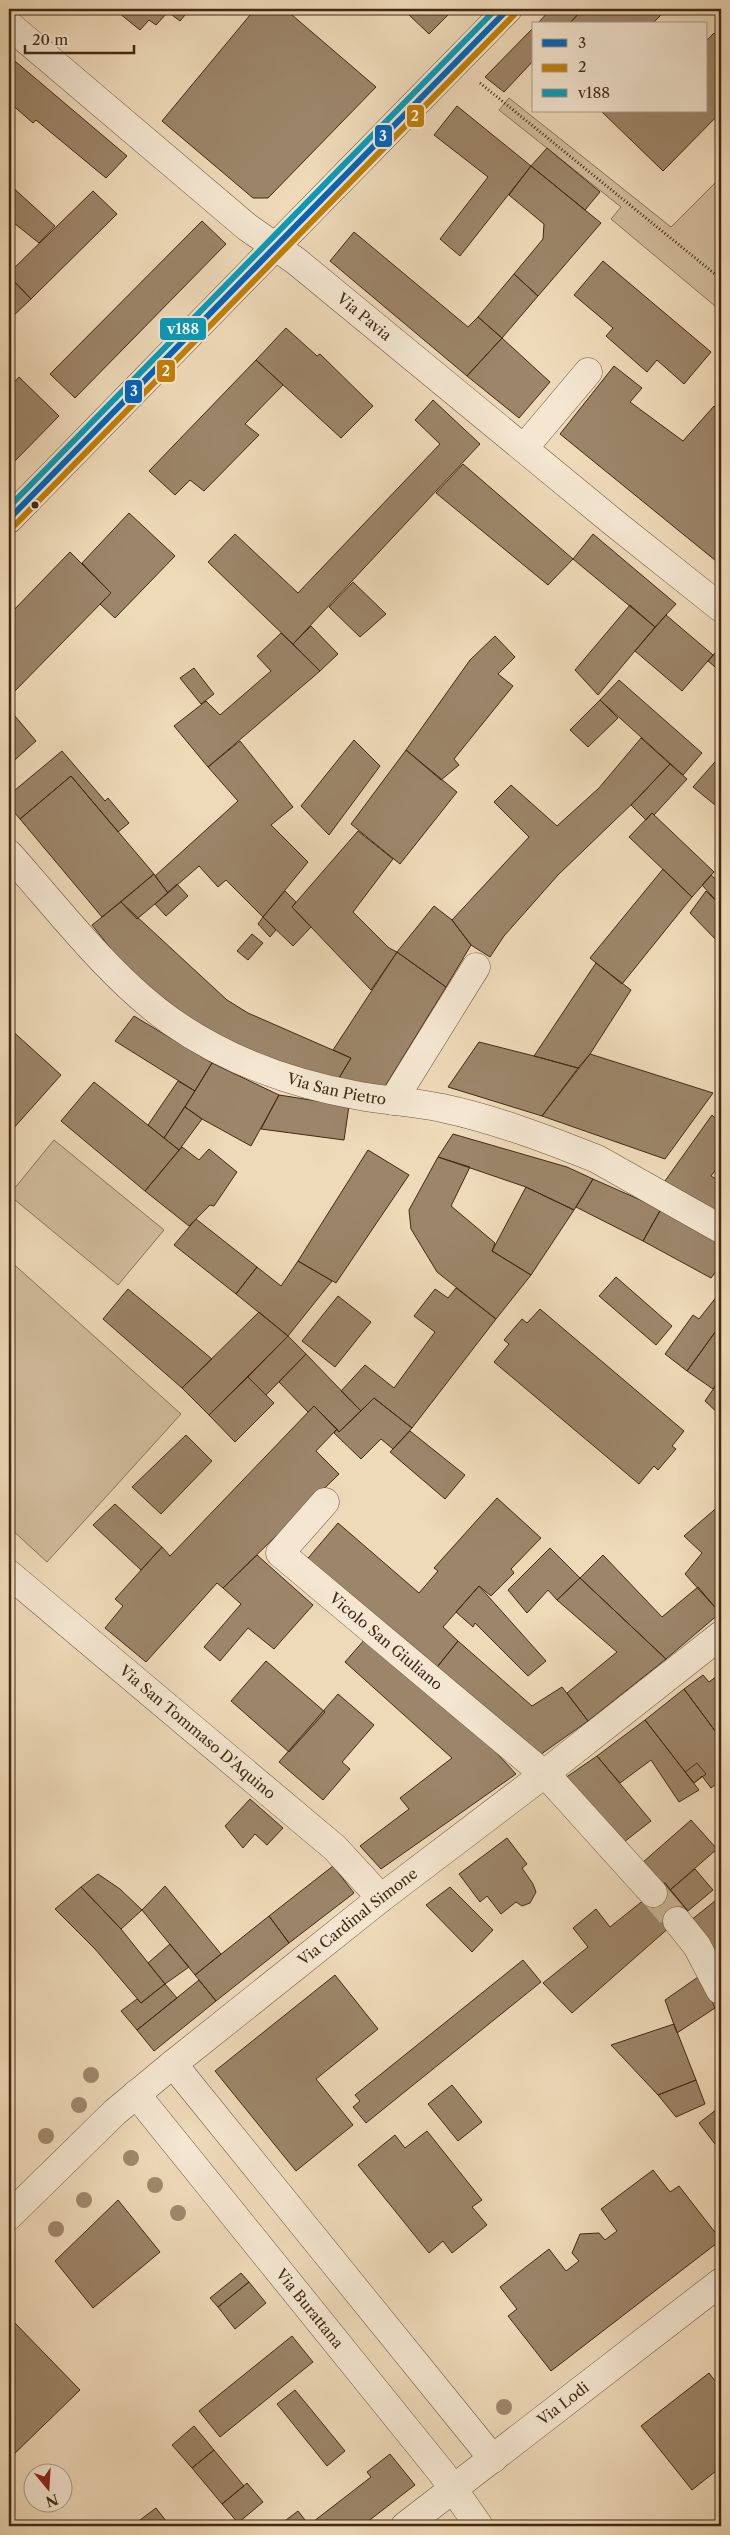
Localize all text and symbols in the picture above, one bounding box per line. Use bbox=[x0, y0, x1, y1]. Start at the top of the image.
scale bar bbox=[25, 22, 134, 54]
legend bbox=[532, 22, 708, 112]
text: 20 m bbox=[32, 30, 68, 49]
text: 3 bbox=[578, 33, 586, 52]
text: 2 bbox=[578, 57, 587, 76]
text: v188 bbox=[577, 83, 610, 102]
line badge: 2 bbox=[406, 104, 425, 128]
text: 2 bbox=[411, 107, 419, 125]
line badge: 3 bbox=[374, 124, 393, 148]
text: 3 bbox=[379, 127, 387, 145]
street label: Via Pavia bbox=[333, 288, 396, 345]
line badge: v188 bbox=[159, 317, 207, 341]
text: v188 bbox=[166, 320, 199, 338]
line badge: 2 bbox=[156, 359, 176, 383]
text: 2 bbox=[162, 362, 170, 380]
line badge: 3 bbox=[124, 379, 143, 404]
text: 3 bbox=[130, 382, 138, 400]
unlabelled marker bbox=[30, 500, 40, 510]
street label: Via San Pietro bbox=[284, 1068, 387, 1109]
street label: Vicolo San Giuliano bbox=[325, 1588, 447, 1694]
street label: Via San Tommaso D'Aquino bbox=[115, 1660, 280, 1803]
street label: Via Cardinal Simone bbox=[293, 1864, 421, 1970]
street label: Via Burattana bbox=[271, 2264, 348, 2352]
street label: Via Lodi bbox=[533, 2377, 593, 2430]
north arrow bbox=[22, 2462, 72, 2512]
text: N bbox=[43, 2490, 61, 2511]

